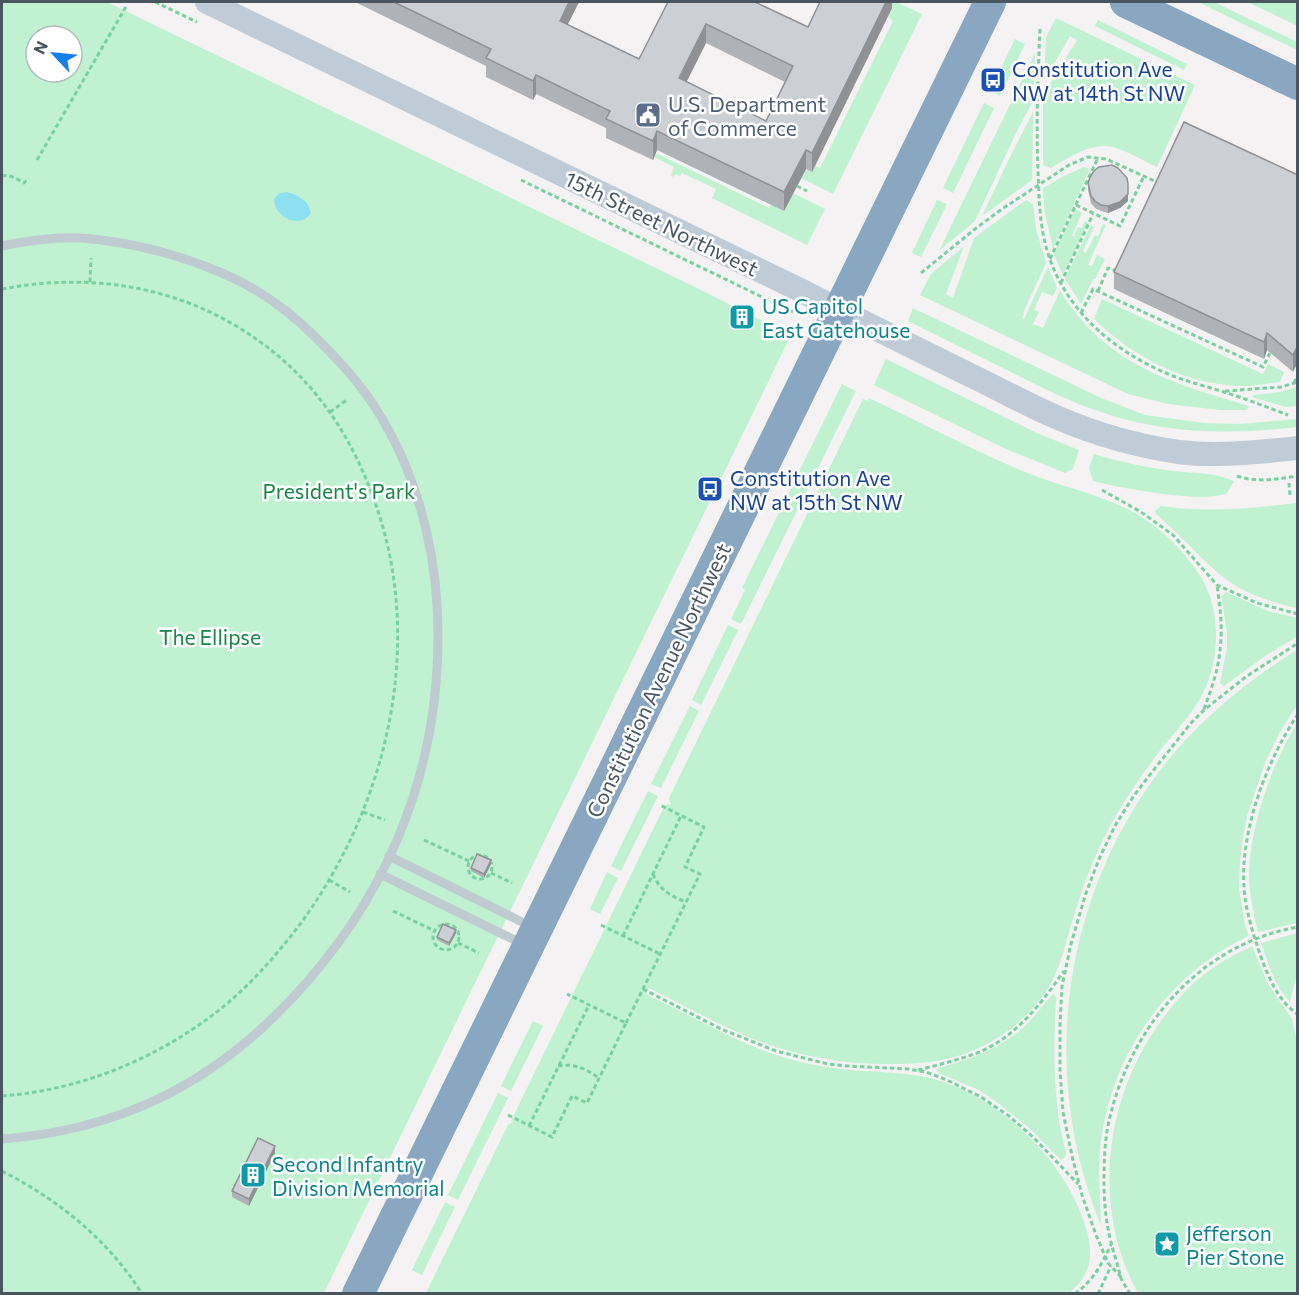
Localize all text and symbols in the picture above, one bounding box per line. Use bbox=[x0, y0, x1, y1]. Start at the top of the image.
north arrow bbox=[24, 24, 84, 84]
text: N bbox=[29, 38, 51, 57]
place label: Constitution Ave NW at 14th St NW bbox=[1012, 56, 1185, 105]
bus stop icon: Constitution Ave NW at 14th St NW bbox=[978, 65, 1008, 95]
place label: U.S. Department of Commerce bbox=[668, 91, 826, 140]
public building icon: U.S. Department of Commerce bbox=[633, 100, 663, 130]
street label: 15th Street Northwest bbox=[561, 165, 763, 281]
place label: US Capitol East Gatehouse bbox=[762, 293, 910, 342]
building icon: US Capitol East Gatehouse bbox=[727, 302, 757, 332]
place label: Constitution Ave NW at 15th St NW bbox=[730, 465, 903, 514]
bus stop icon: Constitution Ave NW at 15th St NW bbox=[695, 474, 725, 504]
park label: President's Park bbox=[263, 478, 415, 503]
street label: Constitution Avenue Northwest bbox=[581, 539, 735, 821]
park label: The Ellipse bbox=[159, 624, 261, 649]
place label: Second Infantry Division Memorial bbox=[272, 1151, 445, 1200]
building icon: Second Infantry Division Memorial bbox=[238, 1160, 268, 1190]
place label: Jefferson Pier Stone bbox=[1186, 1220, 1284, 1269]
place icon: Jefferson Pier Stone bbox=[1152, 1229, 1182, 1259]

